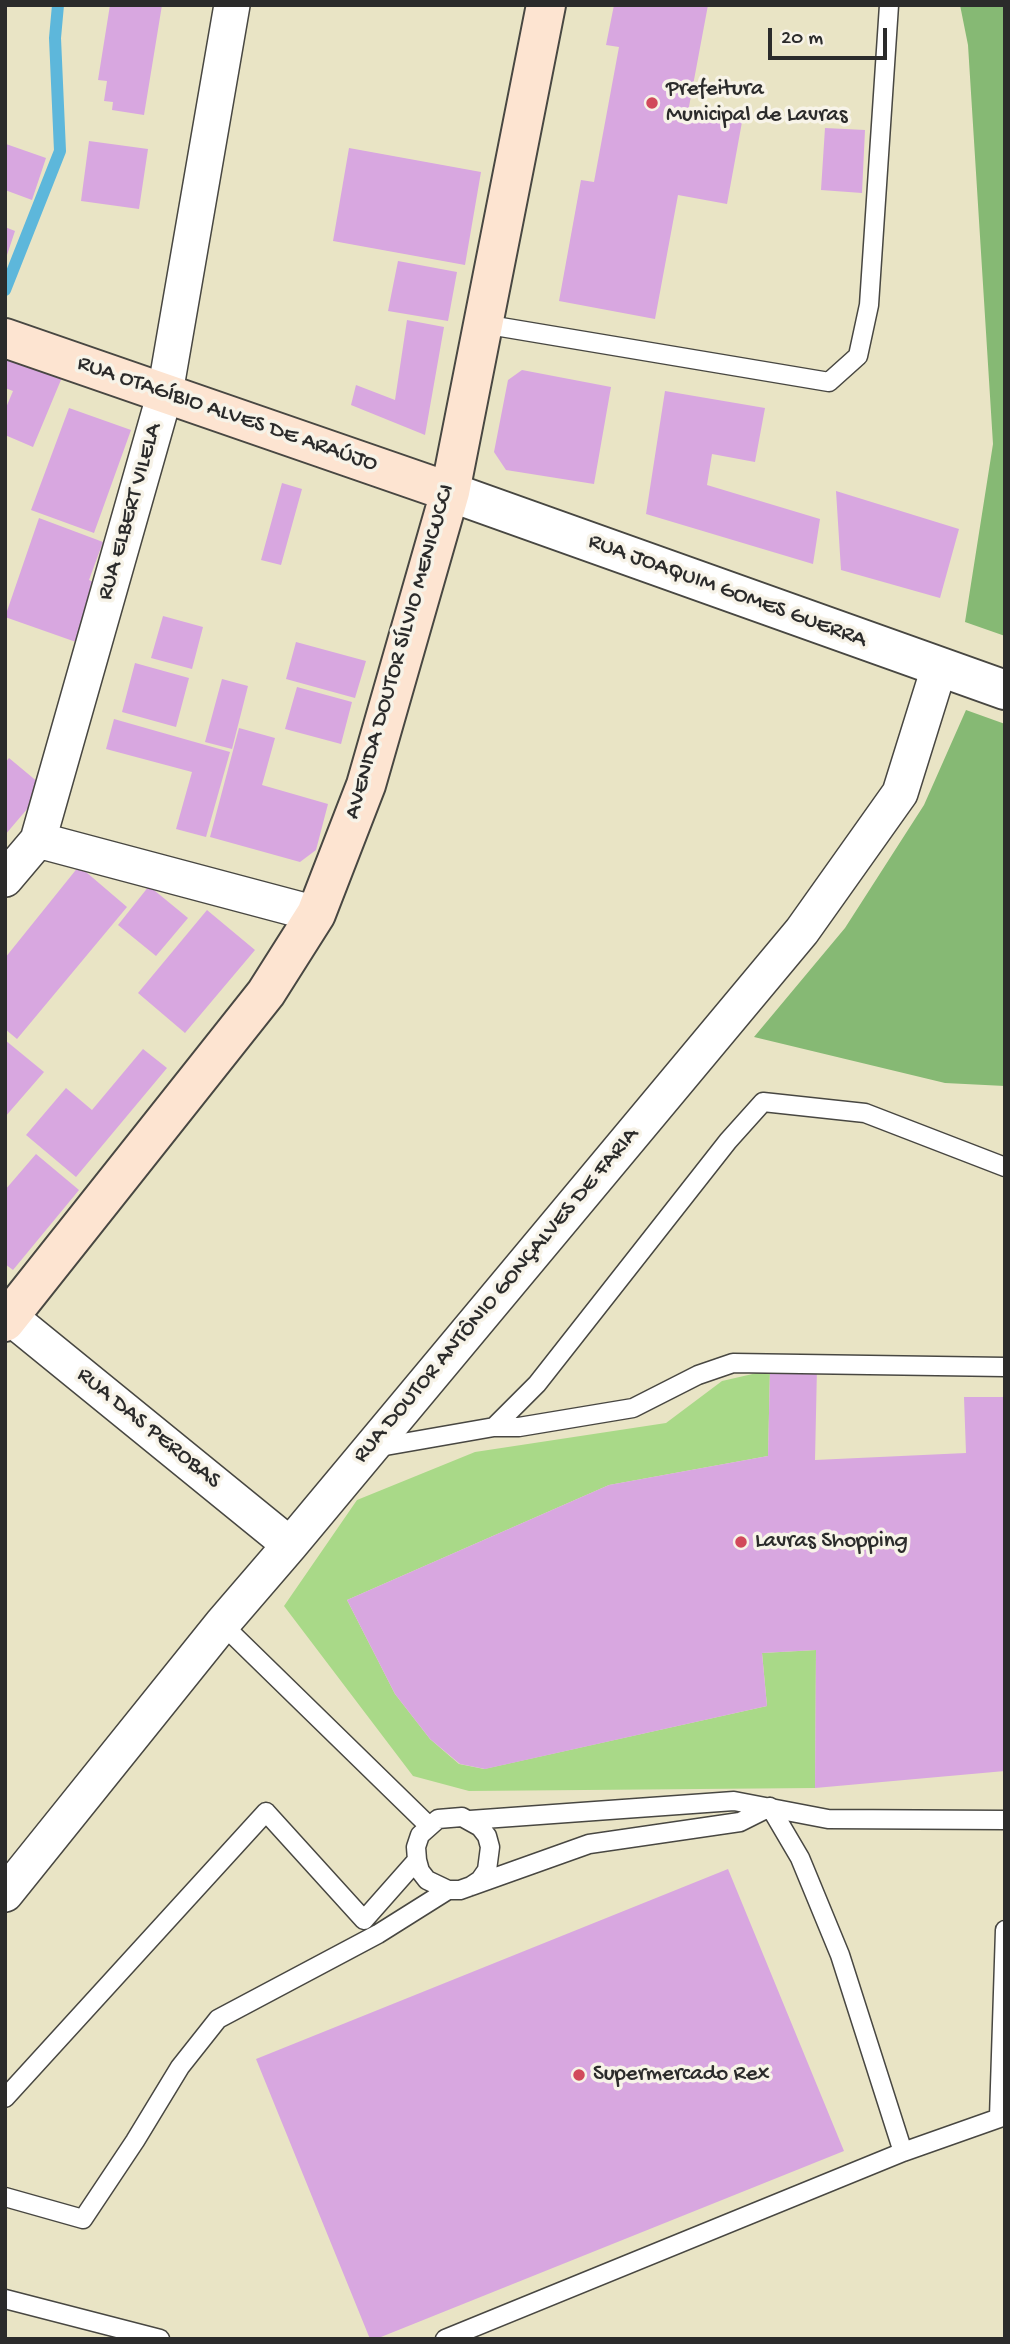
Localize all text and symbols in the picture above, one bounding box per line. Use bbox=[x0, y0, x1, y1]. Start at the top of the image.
scale bar bbox=[772, 14, 891, 58]
text: 20 m bbox=[781, 27, 823, 52]
place label: Prefeitura Municipal de Lavras bbox=[666, 76, 848, 130]
marker: Prefeitura Municipal de Lavras bbox=[644, 95, 660, 111]
street label: RUA OTAGÍBIO ALVES DE ARAÚJO bbox=[73, 351, 381, 479]
street label: RUA ELBERT VILELA bbox=[93, 420, 169, 604]
street label: AVENIDA DOUTOR SÍLVIO MENICUCCI bbox=[340, 482, 462, 822]
street label: RUA JOAQUIM GOMES GUERRA bbox=[584, 529, 870, 655]
street label: RUA DOUTOR ANTÔNIO GONÇALVES DE FARIA bbox=[348, 1122, 646, 1470]
street label: RUA DAS PEROBAS bbox=[70, 1362, 226, 1496]
place label: Lavras Shopping bbox=[755, 1528, 908, 1556]
marker: Lavras Shopping bbox=[733, 1534, 749, 1550]
place label: Supermercado Rex bbox=[593, 2061, 770, 2089]
marker: Supermercado Rex bbox=[571, 2067, 587, 2083]

